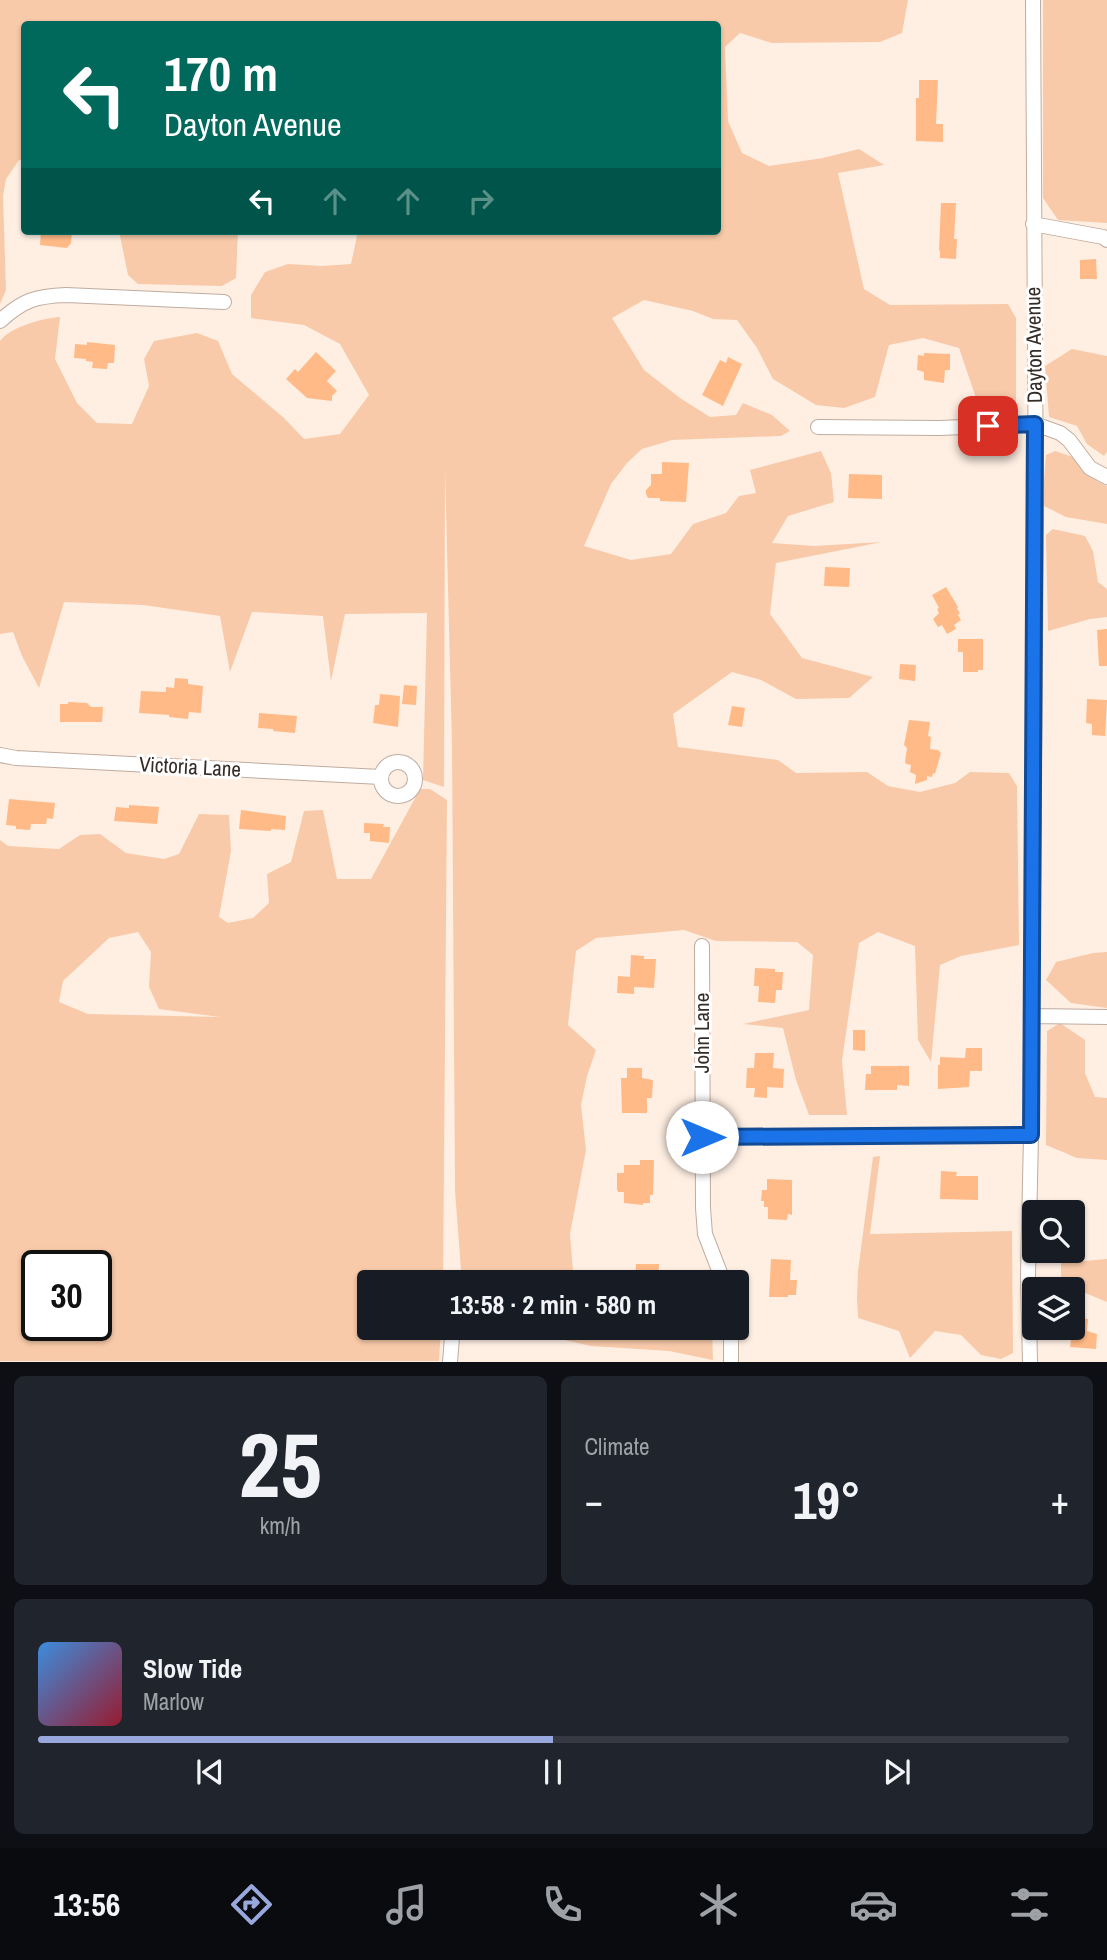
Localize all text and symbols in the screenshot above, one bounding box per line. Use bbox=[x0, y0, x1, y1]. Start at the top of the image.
text: 170 m bbox=[164, 40, 278, 106]
icon: left bbox=[49, 49, 140, 140]
text: Dayton Avenue bbox=[164, 103, 342, 146]
icon: left bbox=[243, 182, 281, 220]
icon: ahead bbox=[316, 182, 354, 220]
icon: ahead bbox=[389, 182, 427, 220]
icon: right bbox=[462, 182, 500, 220]
street label: Dayton Avenue bbox=[1018, 287, 1049, 404]
pin bbox=[958, 396, 1018, 456]
icon: arrive bbox=[969, 407, 1007, 445]
street label: Victoria Lane bbox=[138, 749, 242, 784]
street label: John Lane bbox=[687, 993, 716, 1073]
position arrow bbox=[665, 1100, 739, 1174]
map controls bbox=[1022, 1200, 1085, 1340]
button: search bbox=[1022, 1200, 1085, 1263]
speed limit sign: 30 bbox=[21, 1250, 112, 1341]
button: layers bbox=[1022, 1277, 1085, 1340]
text: 13:58 · 2 min · 580 m bbox=[450, 1287, 656, 1322]
text: 25 bbox=[239, 1403, 322, 1525]
text: Climate bbox=[585, 1431, 649, 1462]
text: 19° bbox=[793, 1465, 861, 1535]
text: − bbox=[585, 1475, 603, 1526]
text: + bbox=[1051, 1475, 1069, 1526]
text: km/h bbox=[260, 1510, 301, 1541]
text: Slow Tide bbox=[143, 1651, 242, 1686]
text: Marlow bbox=[143, 1686, 204, 1717]
icon: previous bbox=[191, 1753, 229, 1791]
icon: pause bbox=[534, 1753, 572, 1791]
icon: next bbox=[878, 1753, 916, 1791]
icon: directions bbox=[227, 1880, 276, 1929]
icon: music bbox=[382, 1880, 431, 1929]
icon: phone bbox=[538, 1880, 587, 1929]
icon: climate bbox=[694, 1880, 743, 1929]
icon: car bbox=[849, 1880, 898, 1929]
icon: filters bbox=[1005, 1880, 1054, 1929]
text: 13:56 bbox=[53, 1883, 120, 1926]

